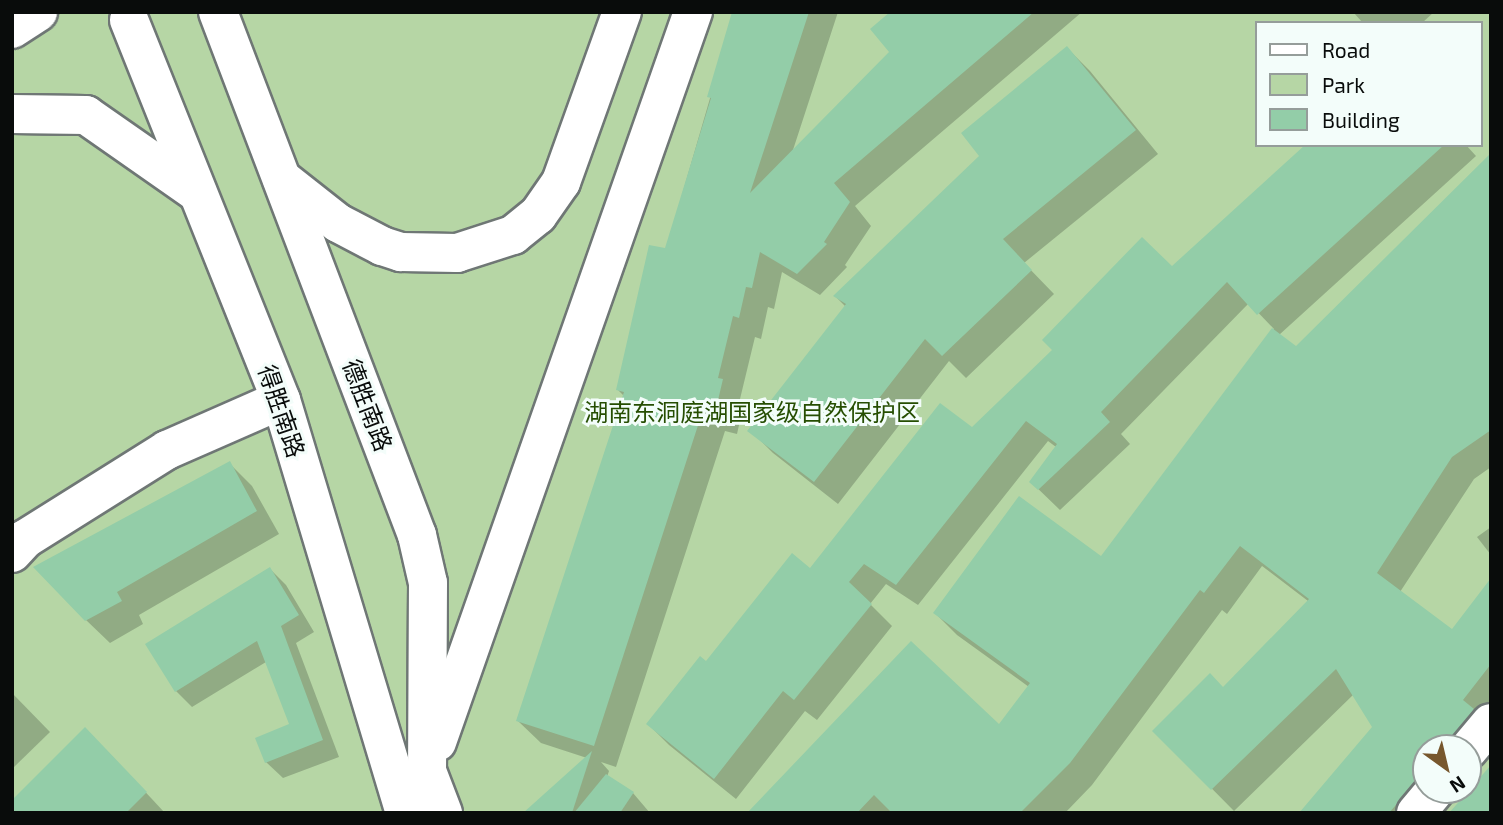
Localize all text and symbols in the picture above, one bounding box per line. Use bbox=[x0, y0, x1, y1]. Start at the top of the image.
legend bbox=[1254, 21, 1482, 147]
text: Road bbox=[1322, 37, 1370, 62]
text: Park bbox=[1322, 72, 1365, 97]
text: Building bbox=[1322, 107, 1400, 132]
street label: 德胜南路 bbox=[337, 355, 399, 455]
street label: 得胜南路 bbox=[253, 361, 311, 461]
park label: 湖南东洞庭湖国家级自然保护区 bbox=[584, 398, 920, 426]
north arrow bbox=[1412, 734, 1482, 804]
text: N bbox=[1446, 772, 1470, 799]

